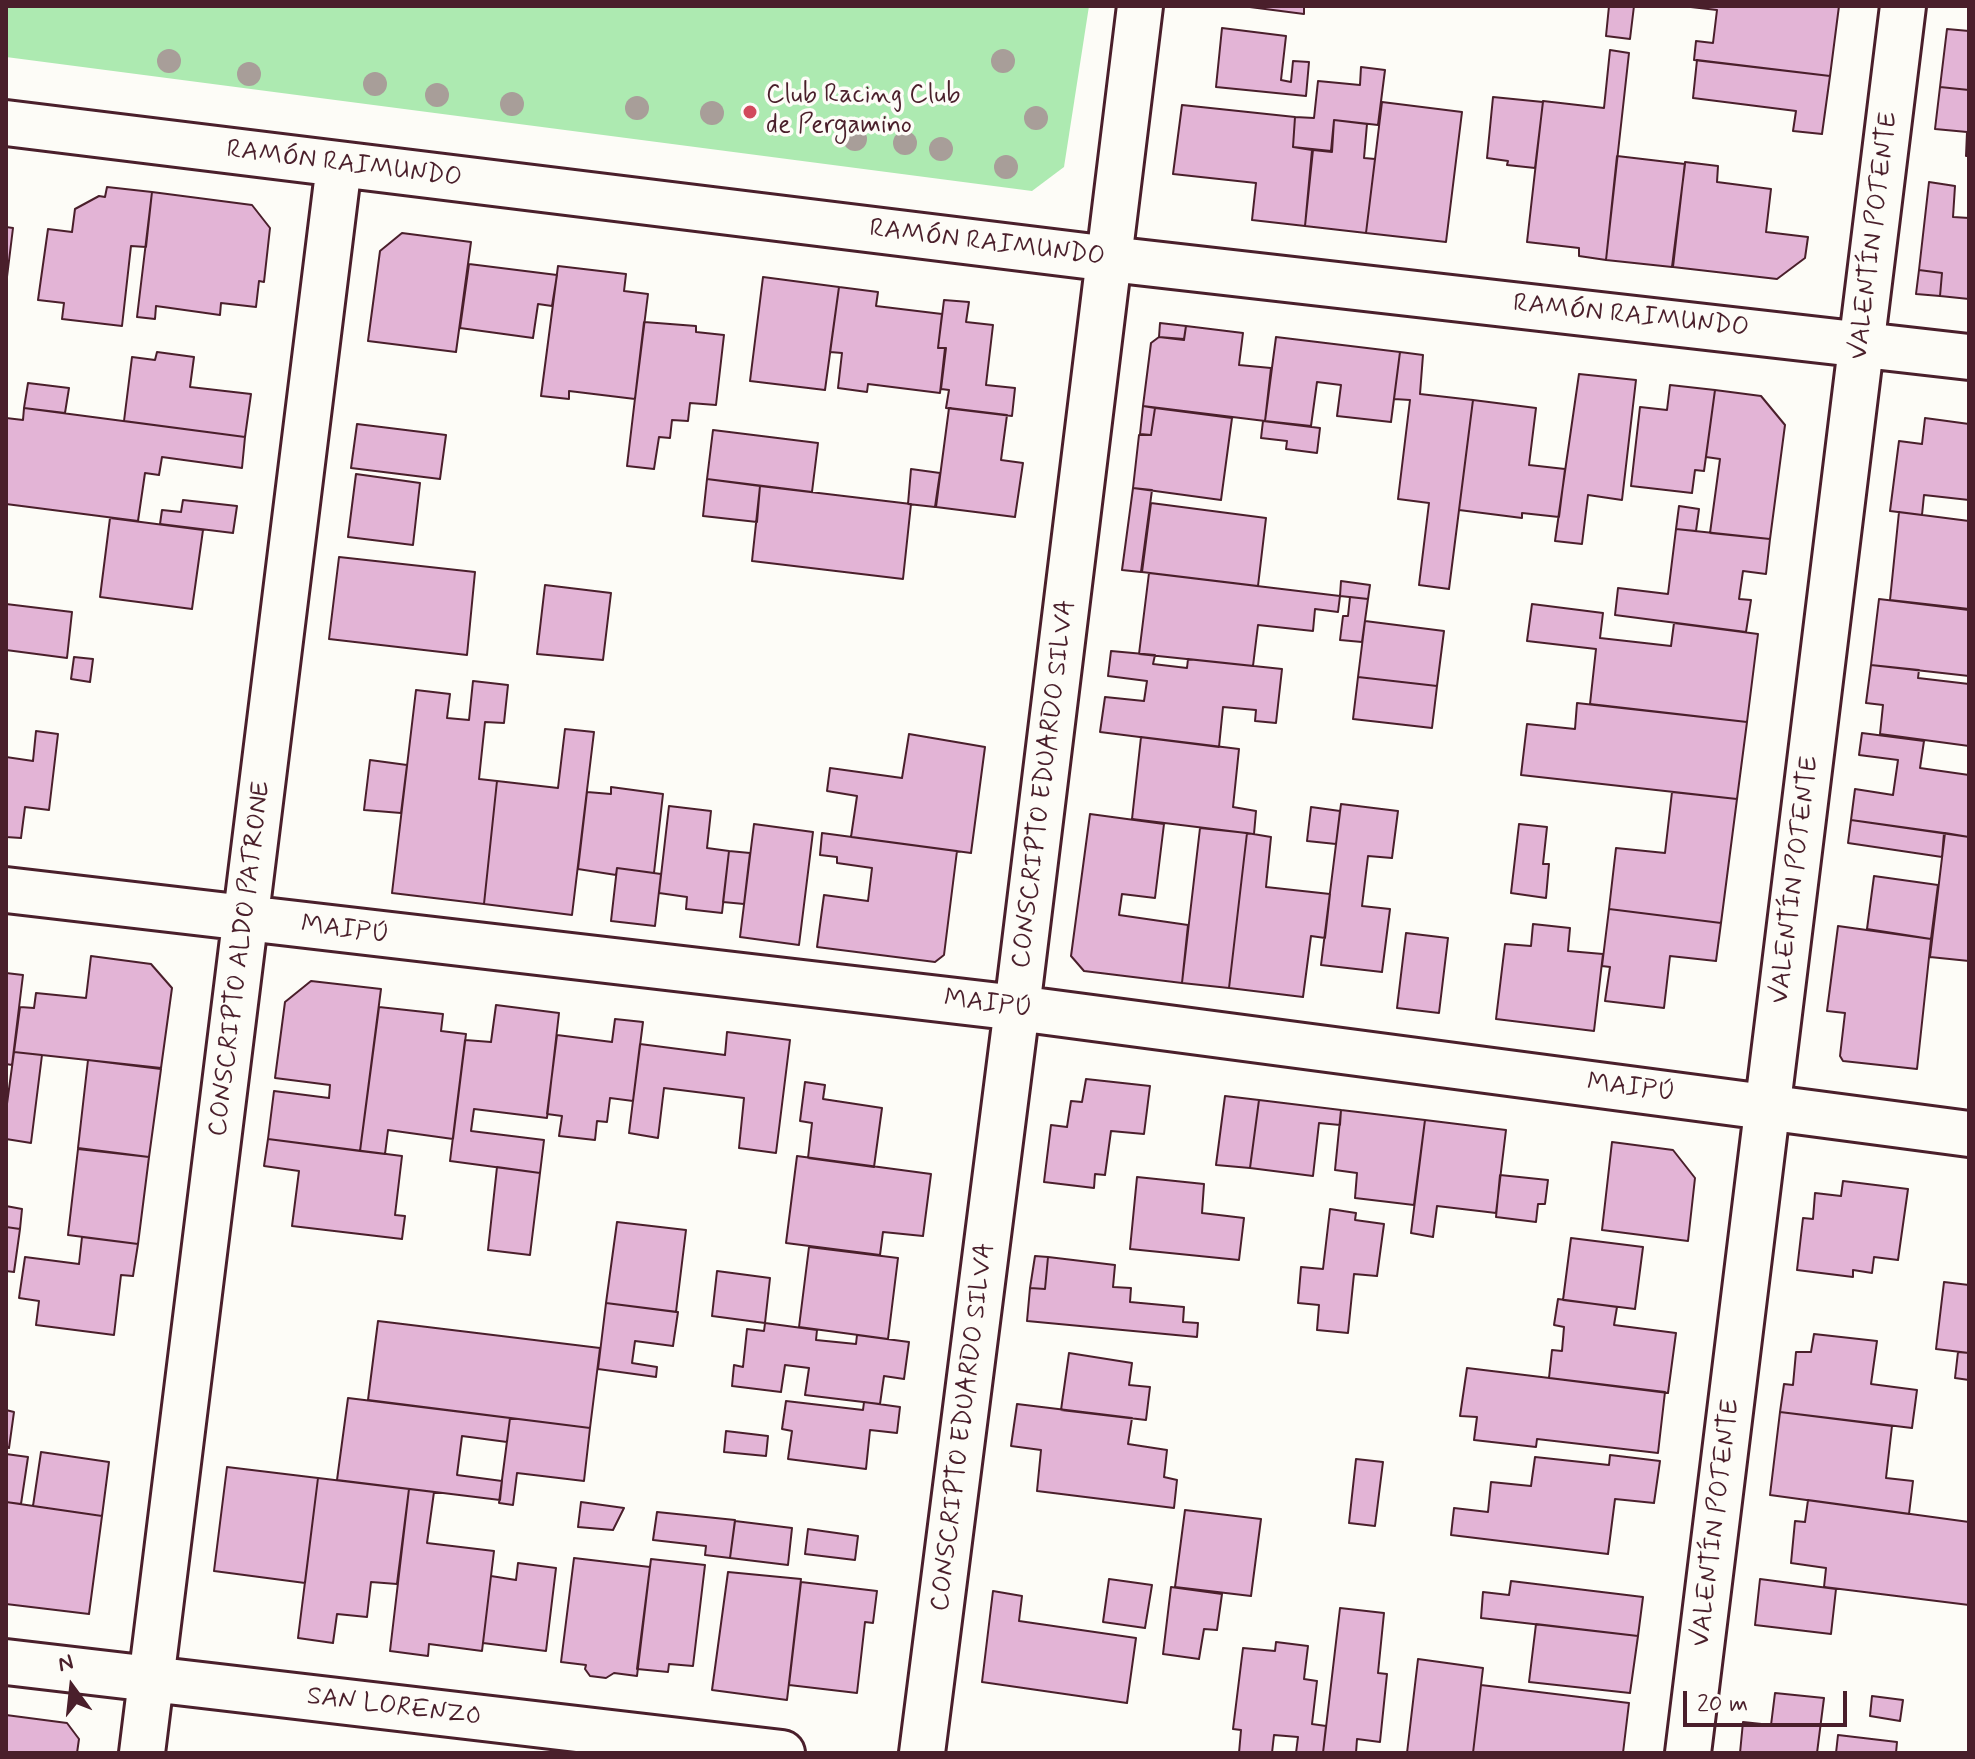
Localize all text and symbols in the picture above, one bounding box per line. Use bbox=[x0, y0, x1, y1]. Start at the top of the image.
place label: Club Racing Club de Pergamino bbox=[766, 81, 960, 142]
marker: Club Racing Club de Pergamino bbox=[741, 103, 759, 121]
street label: VALENTÍN POTENTE bbox=[1844, 110, 1906, 362]
street label: RAMÓN RAIMUNDO bbox=[225, 135, 463, 195]
street label: RAMÓN RAIMUNDO bbox=[868, 214, 1106, 274]
street label: RAMÓN RAIMUNDO bbox=[1512, 289, 1750, 345]
street label: CONSCRIPTO EDUARDO SILVA bbox=[1007, 598, 1083, 970]
street label: VALENTÍN POTENTE bbox=[1765, 754, 1827, 1006]
street label: CONSCRIPTO ALDO PATRONE bbox=[204, 779, 278, 1139]
street label: MAIPÚ bbox=[299, 910, 391, 952]
street label: MAIPÚ bbox=[942, 984, 1034, 1026]
street label: MAIPÚ bbox=[1585, 1068, 1677, 1110]
street label: CONSCRIPTO EDUARDO SILVA bbox=[926, 1241, 1002, 1613]
street label: VALENTÍN POTENTE bbox=[1686, 1397, 1748, 1649]
north arrow bbox=[32, 1647, 112, 1727]
text: N bbox=[55, 1648, 76, 1679]
scale bar bbox=[1687, 1675, 1851, 1725]
street label: SAN LORENZO bbox=[305, 1682, 483, 1734]
text: 20 m bbox=[1697, 1689, 1748, 1720]

